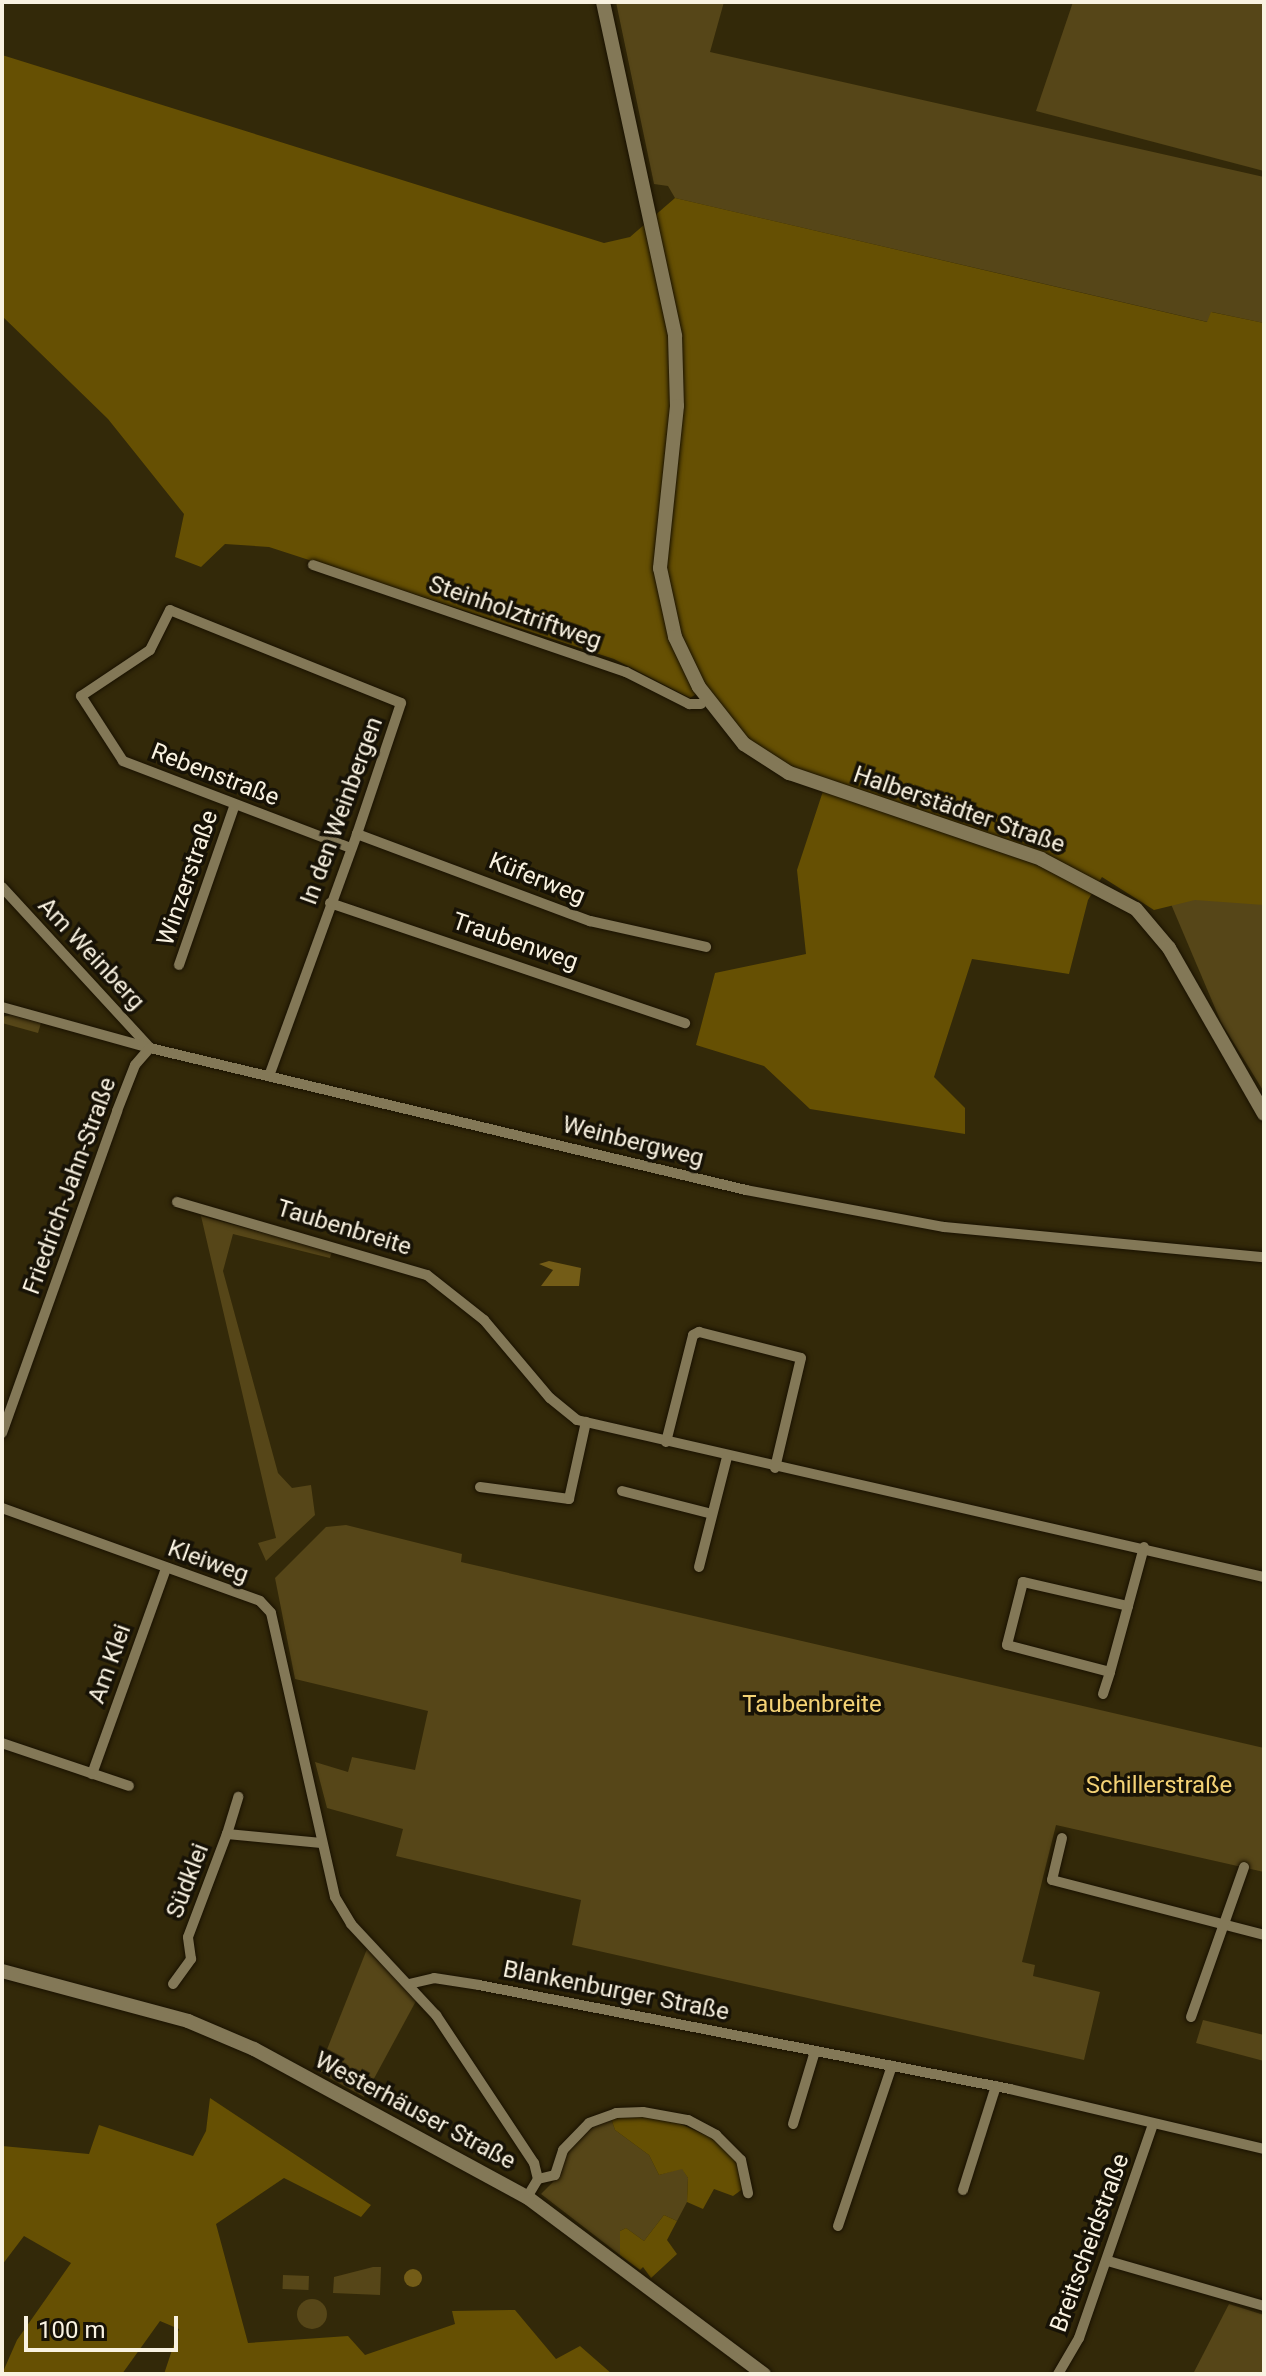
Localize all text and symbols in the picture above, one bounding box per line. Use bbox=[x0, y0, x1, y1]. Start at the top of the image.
street label: Steinholztriftweg bbox=[425, 570, 605, 656]
street label: In den Weinbergen bbox=[295, 713, 389, 909]
street label: Rebenstraße bbox=[147, 737, 283, 813]
street label: Halberstädter Straße bbox=[850, 760, 1068, 860]
street label: Winzerstraße bbox=[151, 807, 225, 949]
street label: Küferweg bbox=[485, 847, 589, 911]
street label: Am Weinberg bbox=[32, 892, 150, 1016]
street label: Traubenweg bbox=[448, 907, 582, 977]
street label: Friedrich-Jahn-Straße bbox=[17, 1074, 123, 1298]
street label: Weinbergweg bbox=[559, 1111, 707, 1173]
street label: Taubenbreite bbox=[273, 1194, 415, 1262]
street label: Kleiweg bbox=[164, 1534, 252, 1590]
street label: Am Klei bbox=[82, 1620, 138, 1708]
park label: Taubenbreite bbox=[742, 1691, 882, 1719]
park label: Schillerstraße bbox=[1086, 1772, 1232, 1800]
street label: Südklei bbox=[161, 1840, 215, 1922]
street label: Blankenburger Straße bbox=[500, 1955, 732, 2027]
street label: Westerhäuser Straße bbox=[310, 2046, 520, 2176]
street label: Breitscheidstraße bbox=[1044, 2150, 1136, 2336]
scale bar bbox=[28, 2300, 182, 2350]
text: 100 m bbox=[38, 2316, 105, 2344]

